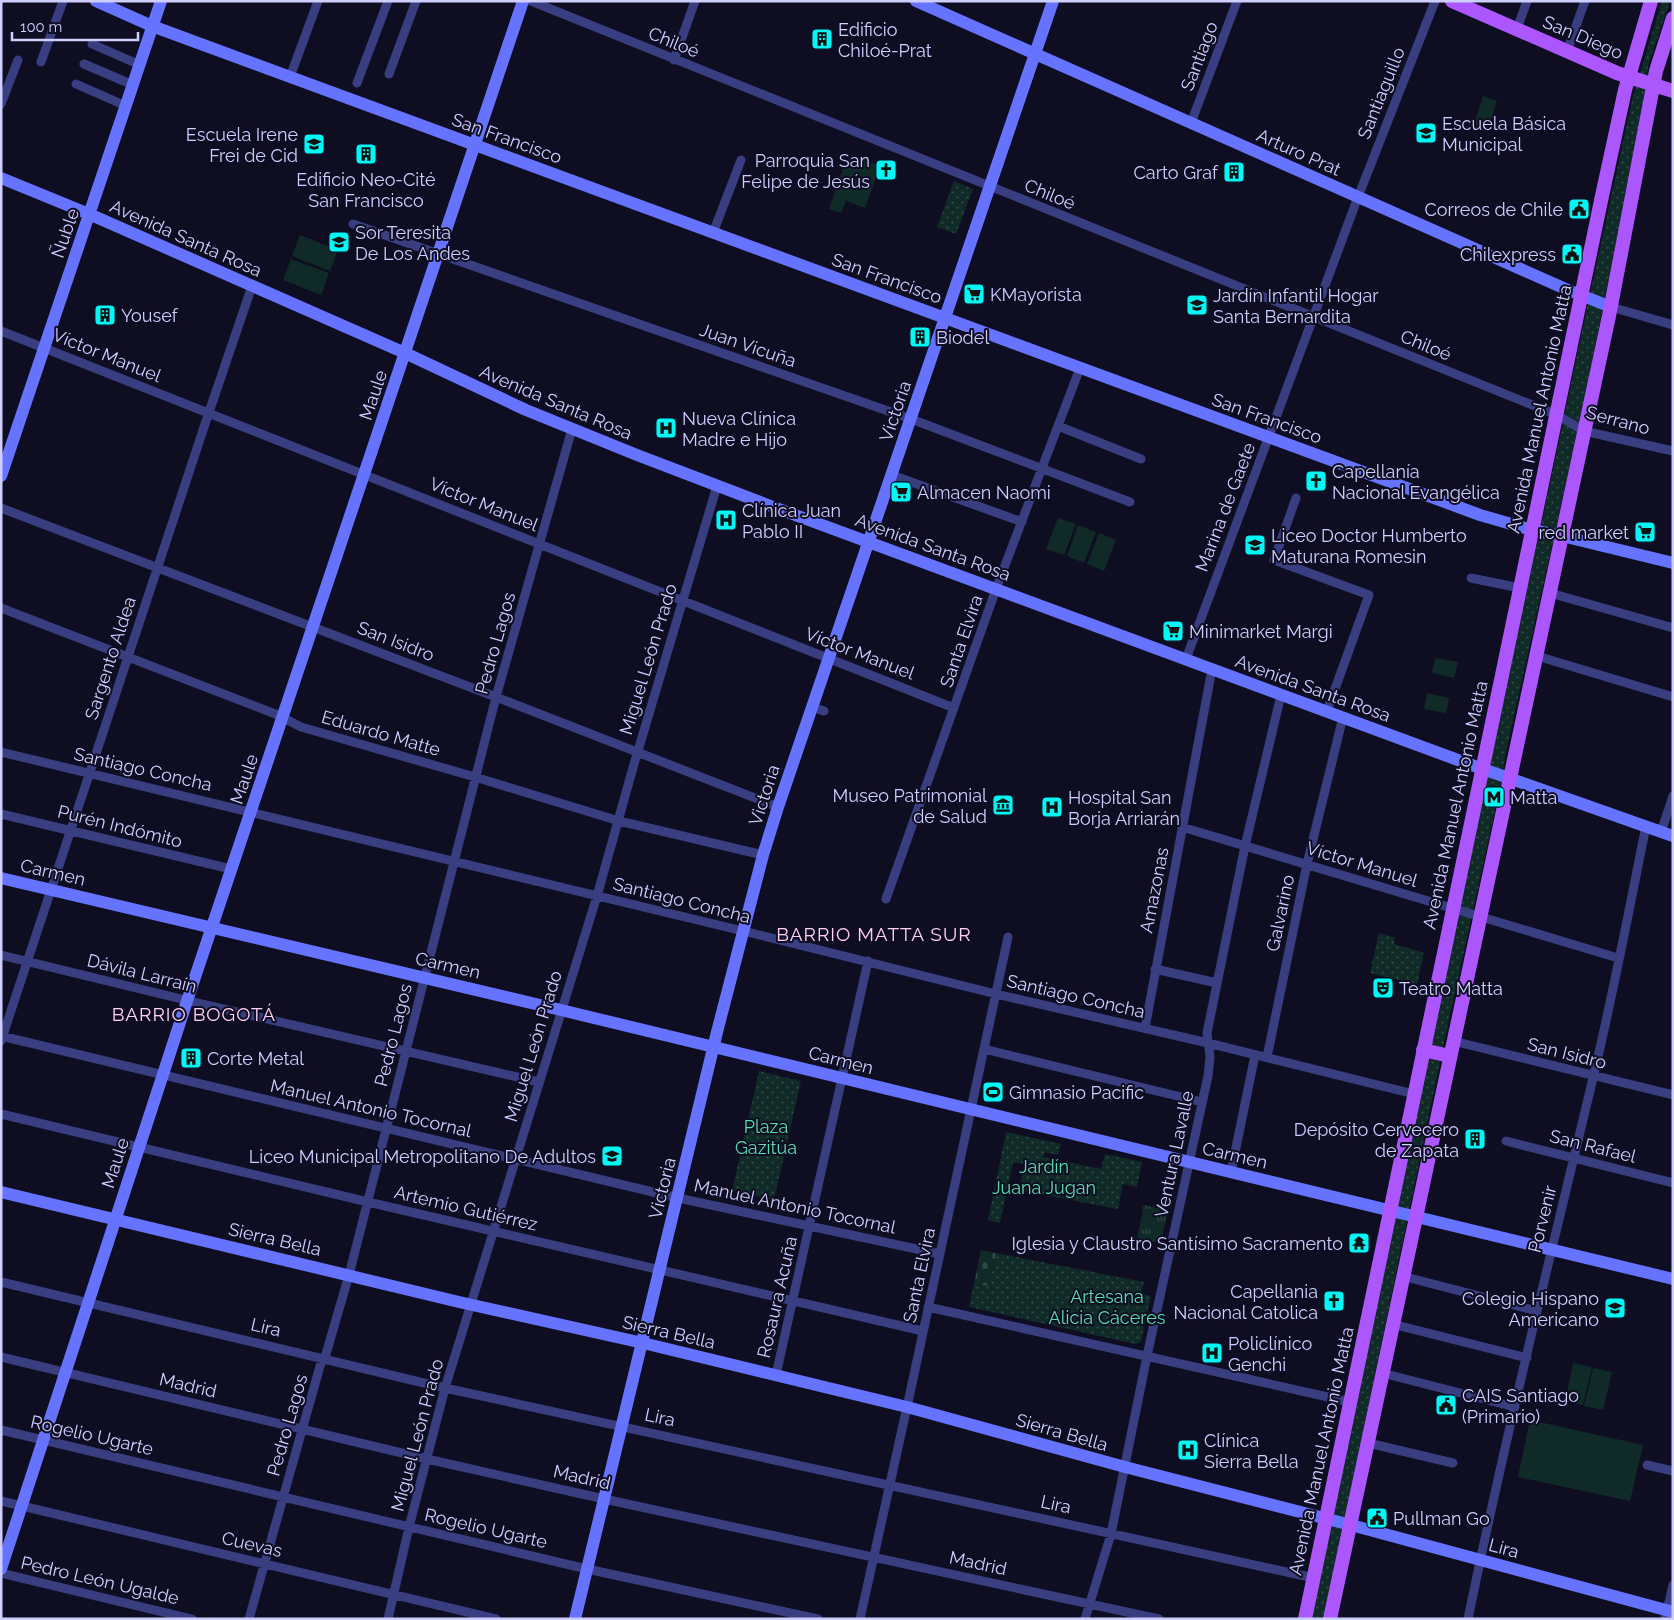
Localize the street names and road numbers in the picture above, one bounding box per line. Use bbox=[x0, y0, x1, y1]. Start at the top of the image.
street label: San Diego bbox=[1540, 11, 1626, 63]
street label: Santiago bbox=[1176, 18, 1222, 94]
street label: Chiloé bbox=[646, 22, 703, 62]
street label: Santiaguillo bbox=[1353, 44, 1409, 142]
street label: San Francisco bbox=[449, 108, 565, 168]
street label: Arturo Prat bbox=[1254, 124, 1344, 180]
street label: Chiloé bbox=[1022, 174, 1079, 214]
street label: Avenida Santa Rosa bbox=[107, 195, 265, 281]
street label: Ñuble bbox=[47, 205, 83, 261]
street label: San Francisco bbox=[829, 248, 945, 308]
street label: Avenida Manuel Antonio Matta bbox=[1502, 283, 1576, 535]
street label: Juan Vicuña bbox=[697, 319, 799, 371]
street label: Víctor Manuel bbox=[50, 324, 164, 386]
street label: Chiloé bbox=[1398, 325, 1455, 365]
street label: Avenida Santa Rosa bbox=[477, 360, 635, 444]
street label: Maule bbox=[355, 367, 391, 423]
street label: Victoria bbox=[875, 378, 915, 444]
street label: San Francisco bbox=[1209, 388, 1325, 448]
street label: Serrano bbox=[1584, 401, 1652, 439]
street label: Marina de Gaete bbox=[1191, 439, 1259, 575]
street label: Víctor Manuel bbox=[427, 473, 541, 535]
street label: Avenida Santa Rosa bbox=[853, 509, 1013, 585]
street label: Miguel León Prado bbox=[615, 581, 681, 737]
street label: Pedro Lagos bbox=[470, 589, 520, 696]
street label: Santa Elvira bbox=[935, 592, 987, 690]
street label: Sargento Aldea bbox=[80, 594, 140, 722]
street label: San Isidro bbox=[355, 617, 438, 665]
street label: Víctor Manuel bbox=[802, 623, 918, 683]
street label: Avenida Santa Rosa bbox=[1233, 650, 1393, 726]
street label: Avenida Manuel Antonio Matta bbox=[1418, 679, 1492, 931]
street label: Eduardo Matte bbox=[319, 706, 443, 760]
street label: Santiago Concha bbox=[72, 743, 214, 795]
street label: Maule bbox=[226, 751, 262, 807]
street label: Victoria bbox=[744, 762, 784, 828]
street label: Purén Indómito bbox=[56, 800, 185, 852]
street label: Víctor Manuel bbox=[1304, 837, 1420, 891]
street label: Amazonas bbox=[1135, 845, 1173, 935]
street label: Carmen bbox=[18, 854, 88, 890]
street label: Galvarino bbox=[1262, 872, 1298, 953]
street label: Santiago Concha bbox=[611, 873, 753, 927]
street label: Carmen bbox=[413, 947, 483, 983]
street label: Dávila Larraín bbox=[85, 949, 199, 997]
street label: Miguel León Prado bbox=[500, 968, 566, 1124]
street label: Santiago Concha bbox=[1005, 970, 1147, 1022]
street label: Pedro Lagos bbox=[370, 981, 416, 1088]
street label: San Isidro bbox=[1525, 1033, 1609, 1073]
street label: Carmen bbox=[806, 1042, 876, 1078]
street label: Manuel Antonio Tocornal bbox=[268, 1075, 474, 1141]
street label: Ventura Lavalle bbox=[1150, 1088, 1198, 1219]
street label: San Rafael bbox=[1548, 1125, 1638, 1167]
street label: Maule bbox=[97, 1135, 133, 1191]
street label: Carmen bbox=[1200, 1137, 1270, 1173]
street label: Victoria bbox=[644, 1155, 680, 1221]
street label: Manuel Antonio Tocornal bbox=[692, 1174, 898, 1238]
street label: Artemio Gutiérrez bbox=[392, 1181, 540, 1235]
street label: Porvenir bbox=[1524, 1183, 1561, 1255]
street label: Sierra Bella bbox=[227, 1218, 323, 1260]
street label: Santa Elvira bbox=[899, 1226, 939, 1324]
street label: Rosaura Acuña bbox=[753, 1234, 801, 1360]
street label: Sierra Bella bbox=[621, 1311, 717, 1353]
street label: Lira bbox=[249, 1313, 283, 1341]
street label: Avenida Manuel Antonio Matta bbox=[1284, 1325, 1358, 1577]
street label: Miguel León Prado bbox=[387, 1356, 448, 1513]
street label: Madrid bbox=[157, 1368, 219, 1402]
street label: Pedro Lagos bbox=[262, 1371, 312, 1478]
street label: Lira bbox=[643, 1404, 677, 1430]
street label: Sierra Bella bbox=[1014, 1409, 1110, 1455]
street label: Rogelio Ugarte bbox=[29, 1411, 156, 1459]
street label: Madrid bbox=[551, 1460, 613, 1494]
street label: Lira bbox=[1039, 1491, 1073, 1517]
street label: Rogelio Ugarte bbox=[423, 1504, 550, 1552]
street label: Cuevas bbox=[220, 1527, 284, 1561]
street label: Lira bbox=[1487, 1534, 1521, 1562]
street label: Madrid bbox=[947, 1547, 1009, 1579]
street label: Pedro León Ugalde bbox=[19, 1552, 182, 1609]

